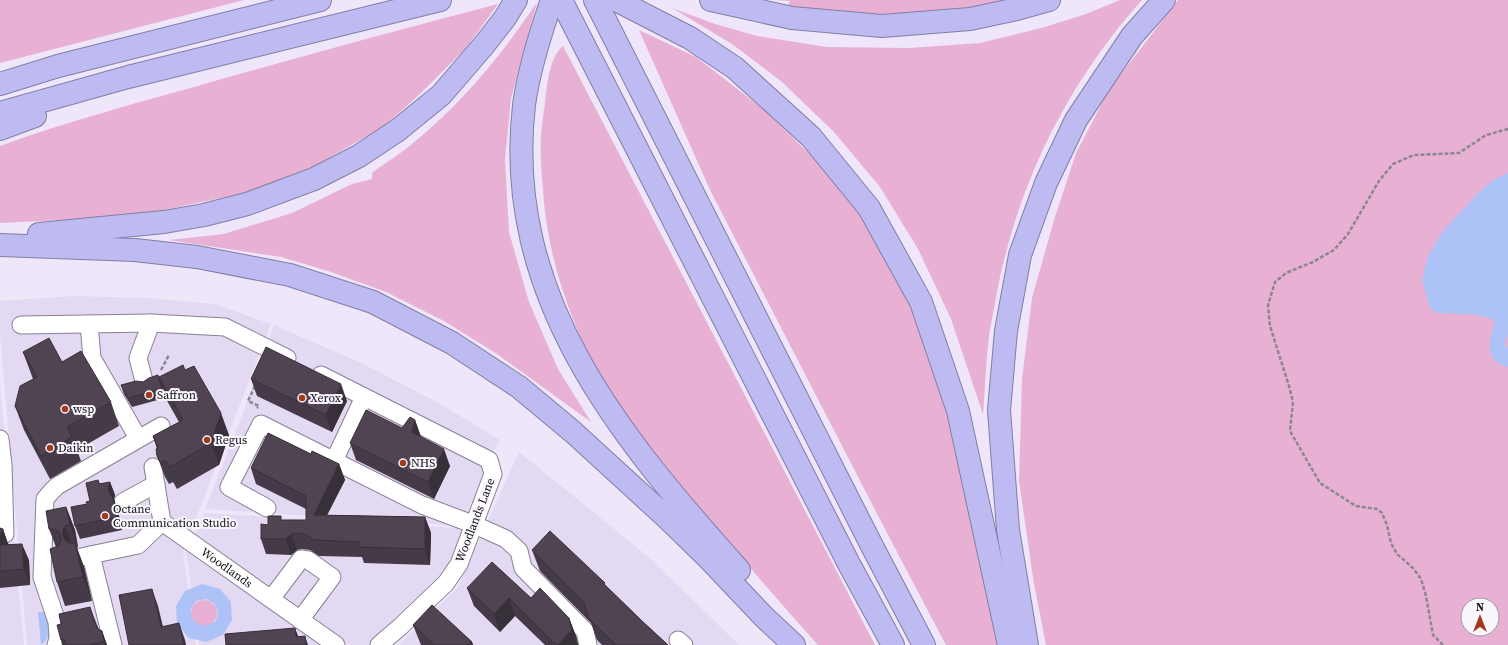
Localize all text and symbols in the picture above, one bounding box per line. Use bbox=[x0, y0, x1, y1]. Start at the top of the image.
place label: Saffron bbox=[157, 387, 196, 403]
marker: Saffron bbox=[144, 390, 154, 400]
place label: Xerox bbox=[310, 390, 342, 406]
marker: Xerox bbox=[297, 393, 307, 403]
place label: wsp bbox=[73, 401, 94, 417]
marker: wsp bbox=[60, 404, 70, 414]
place label: Regus bbox=[215, 432, 247, 448]
marker: Regus bbox=[202, 435, 212, 445]
place label: Daikin bbox=[58, 440, 94, 456]
marker: Daikin bbox=[45, 443, 55, 453]
place label: NHS bbox=[411, 455, 435, 471]
marker: NHS bbox=[398, 458, 408, 468]
street label: Woodlands Lane bbox=[452, 476, 498, 564]
place label: Octane Communication Studio bbox=[113, 501, 237, 531]
marker: Octane Communication Studio bbox=[100, 511, 110, 521]
street label: Woodlands bbox=[198, 544, 256, 591]
north arrow bbox=[1460, 597, 1500, 637]
text: N bbox=[1476, 600, 1484, 615]

